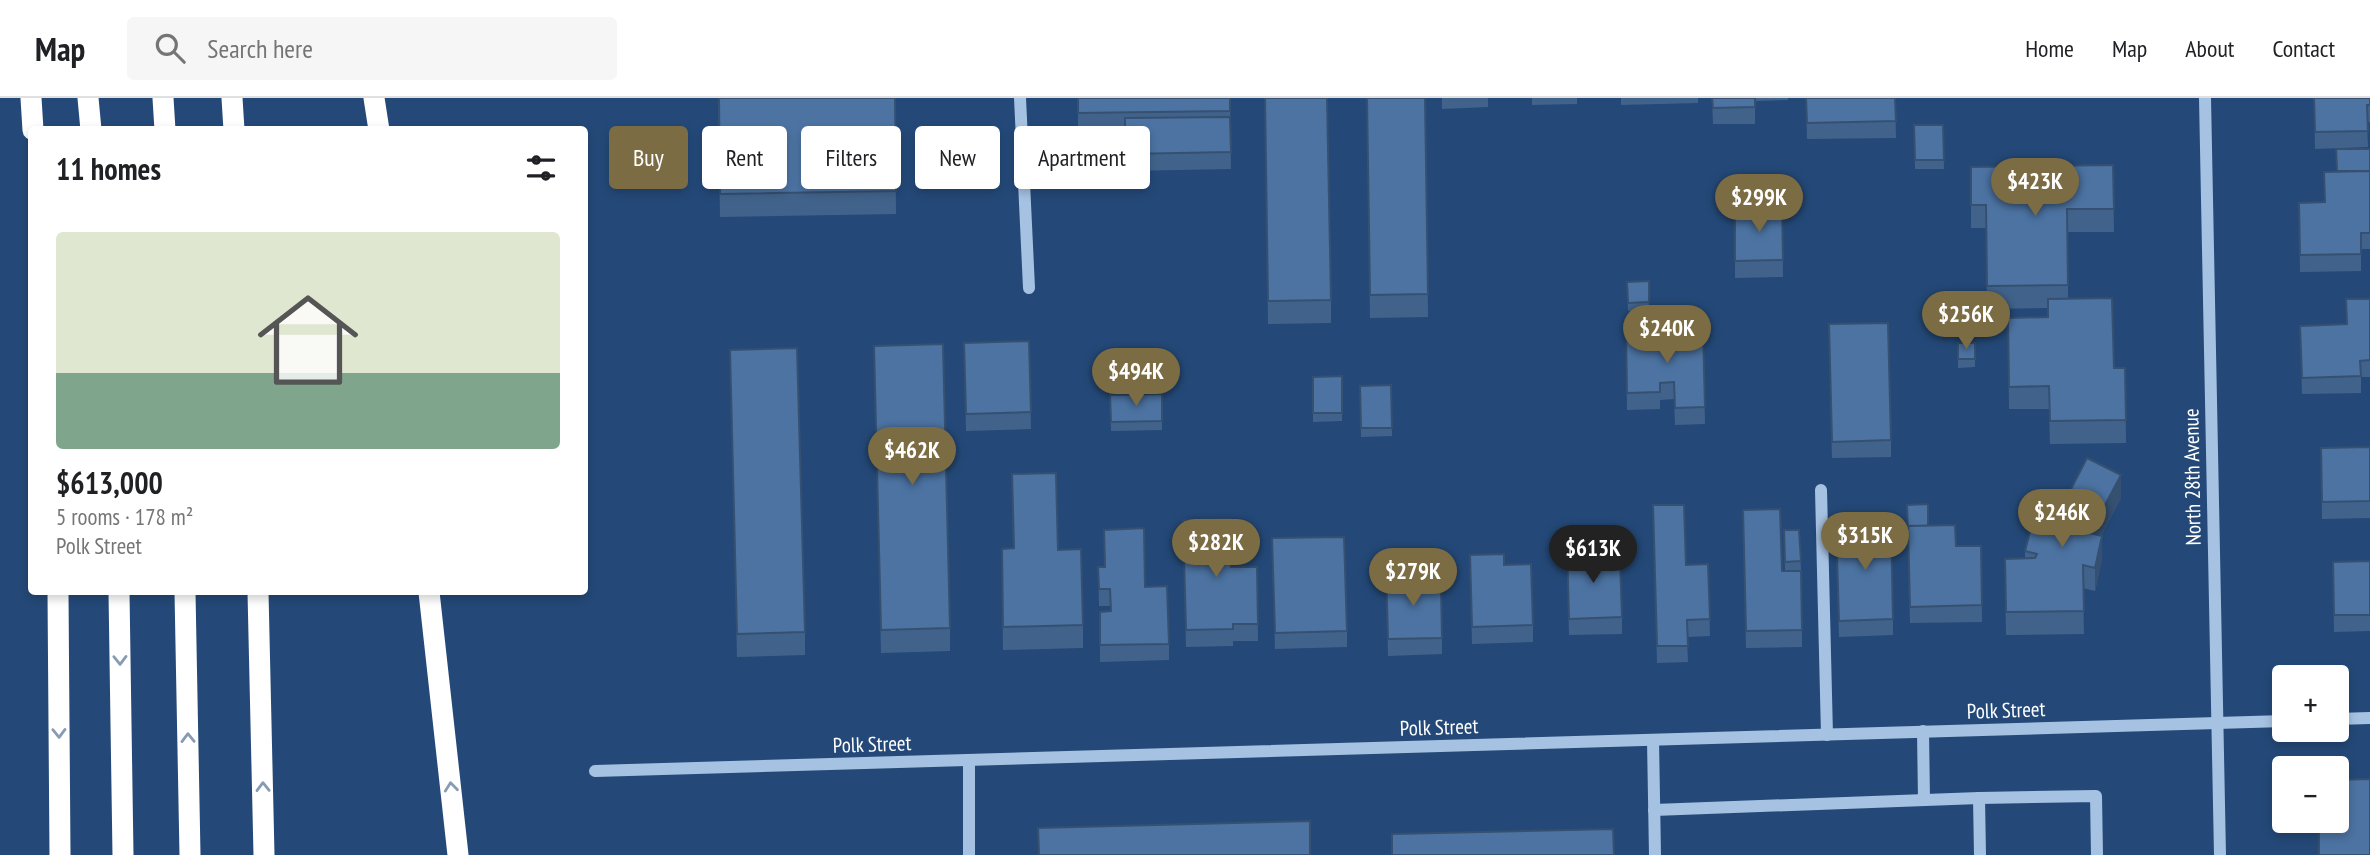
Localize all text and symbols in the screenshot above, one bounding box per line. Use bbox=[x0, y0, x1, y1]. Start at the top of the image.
search box bbox=[127, 17, 617, 80]
text: Map bbox=[35, 27, 85, 70]
icon: search bbox=[151, 29, 189, 67]
text: Search here bbox=[207, 32, 313, 65]
text: Home bbox=[2025, 33, 2074, 64]
text: Map bbox=[2112, 33, 2147, 64]
text: About bbox=[2185, 33, 2234, 64]
text: Contact bbox=[2272, 33, 2335, 64]
chip: Buy bbox=[609, 126, 688, 189]
chip: Rent bbox=[702, 126, 787, 189]
chip: Filters bbox=[801, 126, 901, 189]
chip: New bbox=[915, 126, 1000, 189]
chip: Apartment bbox=[1014, 126, 1150, 189]
text: 11 homes bbox=[56, 149, 161, 188]
icon: filters bbox=[522, 149, 560, 187]
pin: $423K bbox=[1986, 158, 2084, 218]
text: $423K bbox=[2007, 166, 2063, 195]
pin: $299K bbox=[1710, 174, 1808, 234]
text: $299K bbox=[1731, 182, 1787, 211]
icon: home bbox=[245, 277, 371, 403]
pin: $256K bbox=[1917, 292, 2015, 351]
text: $256K bbox=[1938, 299, 1994, 328]
pin: $240K bbox=[1618, 306, 1716, 365]
text: $240K bbox=[1639, 313, 1695, 342]
pin: $494K bbox=[1087, 348, 1185, 408]
text: $494K bbox=[1108, 356, 1164, 385]
street label: North 28th Avenue bbox=[2177, 408, 2207, 546]
pin: $462K bbox=[863, 428, 961, 487]
text: $462K bbox=[884, 435, 940, 464]
text: $613,000 bbox=[56, 463, 163, 502]
pin: $246K bbox=[2013, 490, 2111, 549]
text: $246K bbox=[2034, 497, 2090, 526]
text: 5 rooms · 178 m² bbox=[56, 502, 193, 531]
pin: $315K bbox=[1816, 512, 1914, 572]
pin: $282K bbox=[1167, 519, 1265, 579]
text: $315K bbox=[1837, 520, 1893, 549]
pin: $613K bbox=[1544, 526, 1642, 585]
text: $282K bbox=[1188, 527, 1244, 556]
text: Polk Street bbox=[56, 531, 142, 560]
text: $613K bbox=[1565, 533, 1621, 562]
pin: $279K bbox=[1364, 548, 1462, 608]
text: $279K bbox=[1385, 556, 1441, 585]
one-way arrow bbox=[112, 655, 128, 665]
map controls bbox=[2272, 665, 2349, 833]
button: + bbox=[2272, 665, 2349, 742]
street label: Polk Street bbox=[1966, 695, 2046, 725]
street label: Polk Street bbox=[1399, 712, 1479, 742]
one-way arrow bbox=[51, 728, 67, 739]
street label: Polk Street bbox=[832, 729, 912, 759]
one-way arrow bbox=[180, 732, 196, 743]
button: − bbox=[2272, 756, 2349, 833]
one-way arrow bbox=[255, 781, 270, 792]
one-way arrow bbox=[443, 781, 458, 793]

